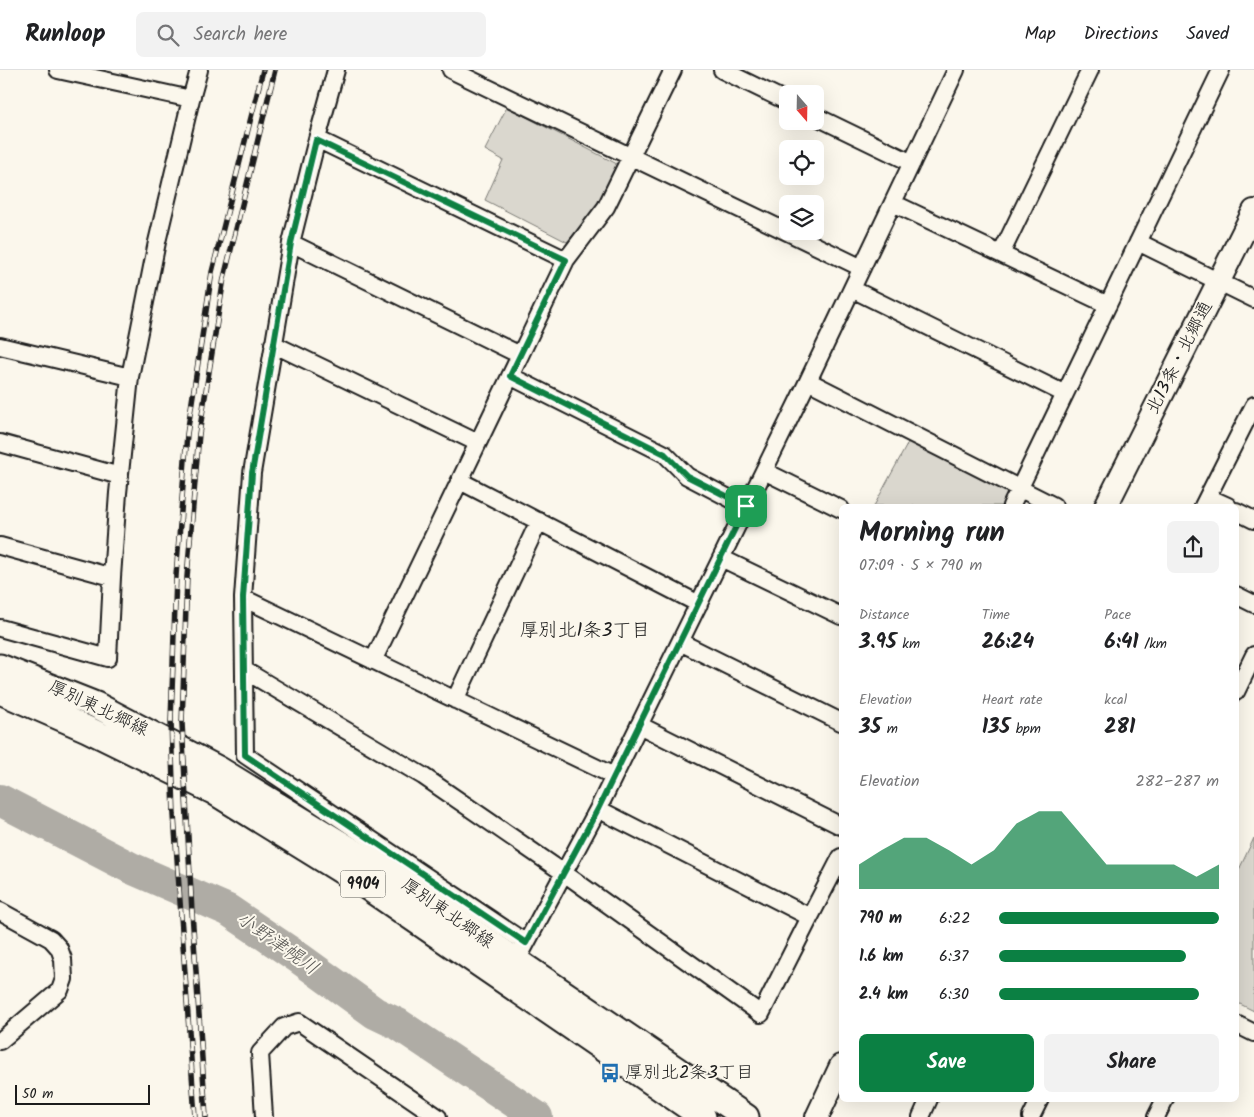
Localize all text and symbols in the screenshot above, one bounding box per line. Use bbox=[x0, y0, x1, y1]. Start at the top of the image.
search box bbox=[136, 12, 486, 57]
text: Runloop bbox=[25, 15, 106, 54]
text: Search here bbox=[194, 20, 287, 50]
text: Map bbox=[1024, 20, 1056, 49]
text: Directions bbox=[1084, 20, 1158, 49]
text: Saved bbox=[1186, 20, 1229, 49]
icon: search bbox=[154, 21, 182, 49]
north arrow bbox=[779, 85, 824, 130]
map controls bbox=[779, 85, 824, 240]
button: locate bbox=[779, 140, 824, 185]
button: layers bbox=[779, 195, 824, 240]
street label: 北13条・北郷通 bbox=[1139, 296, 1221, 420]
pin bbox=[725, 485, 767, 527]
icon: arrive bbox=[732, 492, 760, 520]
text: Morning run bbox=[859, 511, 1005, 556]
button: share bbox=[1167, 521, 1219, 573]
text: 07:09 · 5 × 790 m bbox=[859, 553, 982, 578]
text: Distance bbox=[859, 604, 909, 626]
text: Time bbox=[982, 604, 1010, 626]
text: Pace bbox=[1104, 604, 1131, 626]
district label: 厚別北1条3丁目 bbox=[520, 616, 650, 646]
text: 3.95 bbox=[859, 626, 897, 659]
text: 26:24 bbox=[982, 626, 1034, 659]
text: 6:41 bbox=[1104, 626, 1139, 659]
text: km bbox=[897, 633, 920, 655]
text: /km bbox=[1139, 633, 1167, 655]
street label: 厚別東北郷線 bbox=[43, 673, 153, 745]
text: Elevation bbox=[859, 689, 912, 711]
text: Heart rate bbox=[982, 689, 1043, 711]
text: kcal bbox=[1104, 689, 1127, 711]
text: 35 bbox=[859, 711, 881, 744]
text: 135 bbox=[982, 711, 1010, 744]
text: 281 bbox=[1104, 711, 1135, 744]
text: m bbox=[881, 718, 898, 740]
text: bpm bbox=[1010, 718, 1041, 740]
text: Elevation bbox=[859, 769, 920, 794]
text: 282–287 m bbox=[1136, 769, 1219, 794]
road number: 9904 bbox=[340, 871, 386, 898]
street label: 厚別東北郷線 bbox=[394, 871, 500, 957]
water label: 小野津幌川 bbox=[229, 904, 325, 984]
text: 790 m bbox=[859, 906, 902, 931]
text: 6:22 bbox=[939, 906, 970, 931]
text: 1.6 km bbox=[859, 944, 903, 969]
text: 6:37 bbox=[939, 944, 968, 969]
text: 2.4 km bbox=[859, 982, 908, 1007]
text: 6:30 bbox=[939, 982, 969, 1007]
button: Save bbox=[859, 1034, 1034, 1092]
button: Share bbox=[1044, 1034, 1219, 1092]
place label: 厚別北2条3丁目 bbox=[625, 1059, 754, 1088]
bus stop icon: 厚別北2条3丁目 bbox=[599, 1062, 621, 1084]
scale bar bbox=[15, 1082, 150, 1105]
text: 50 m bbox=[22, 1083, 53, 1105]

